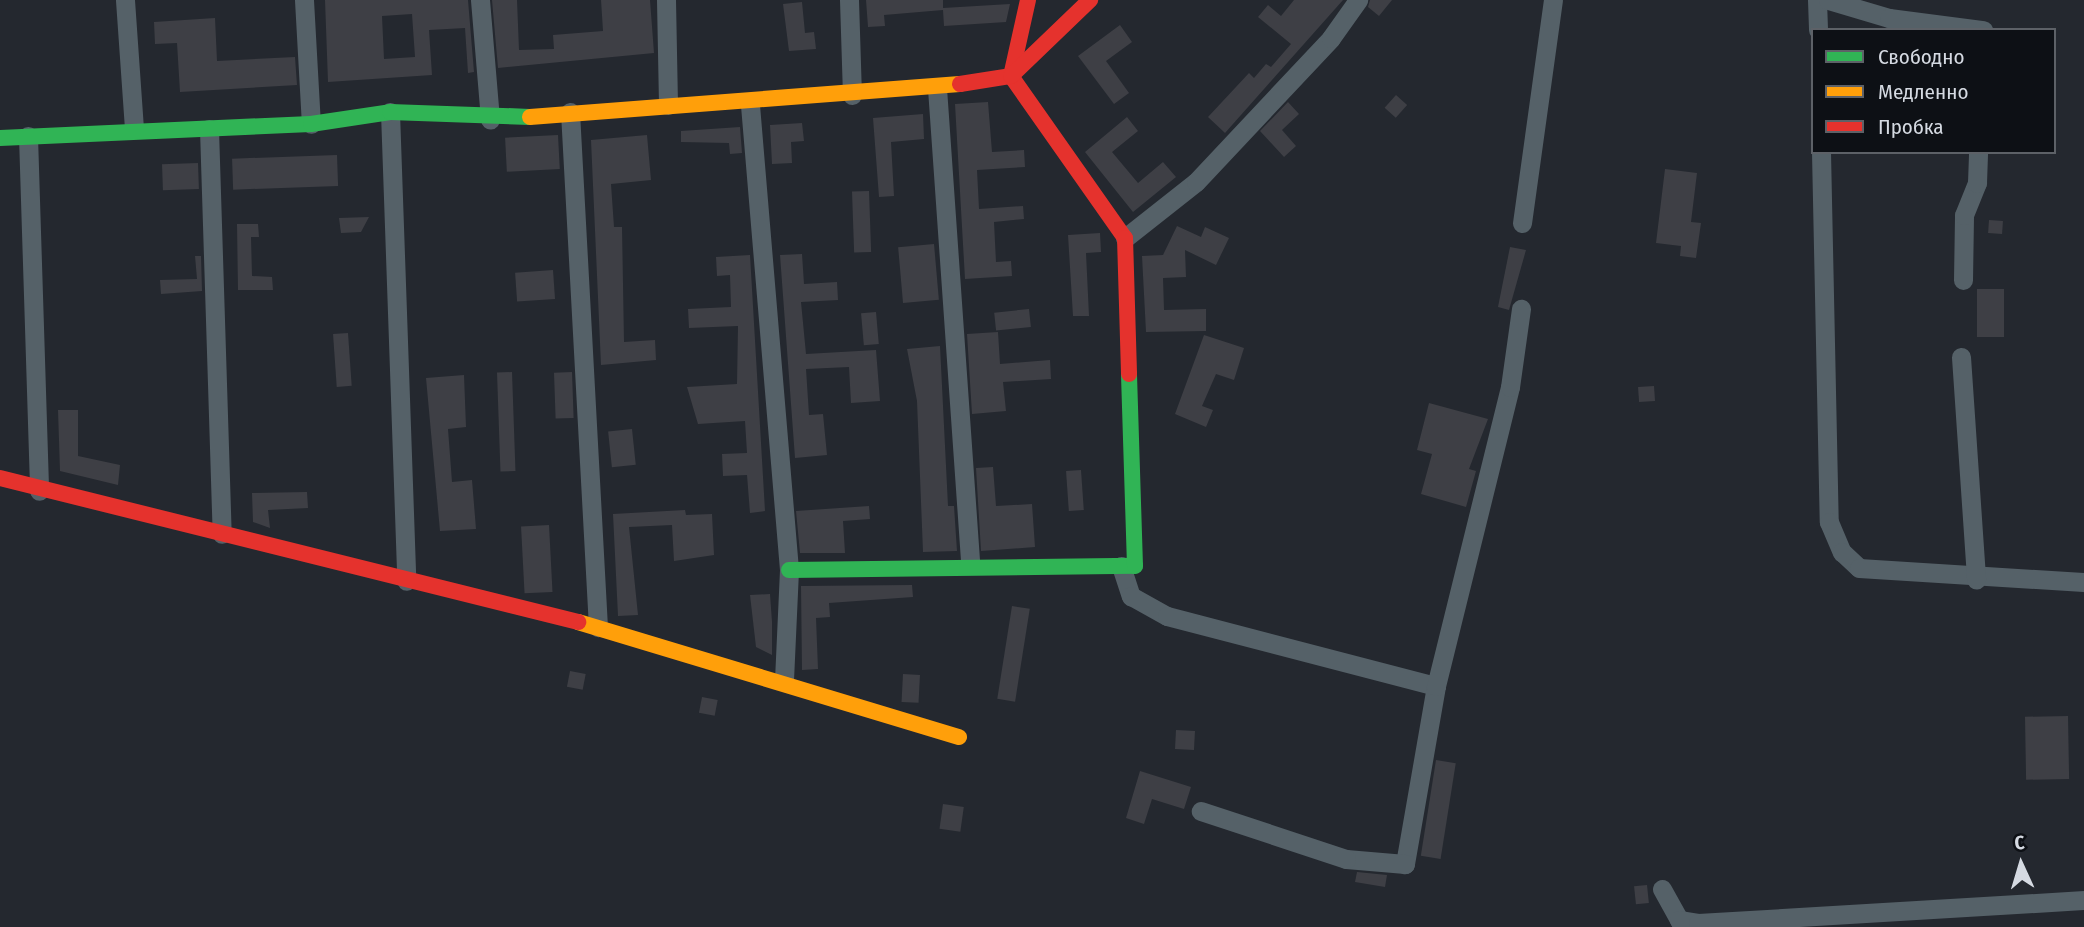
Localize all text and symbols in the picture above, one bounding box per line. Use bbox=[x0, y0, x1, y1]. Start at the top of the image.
legend bbox=[1811, 28, 2056, 154]
text: Свободно bbox=[1878, 44, 1964, 70]
text: Медленно bbox=[1878, 79, 1968, 105]
text: Пробка bbox=[1878, 114, 1944, 140]
north arrow bbox=[1986, 829, 2056, 899]
text: С bbox=[2014, 831, 2025, 854]

